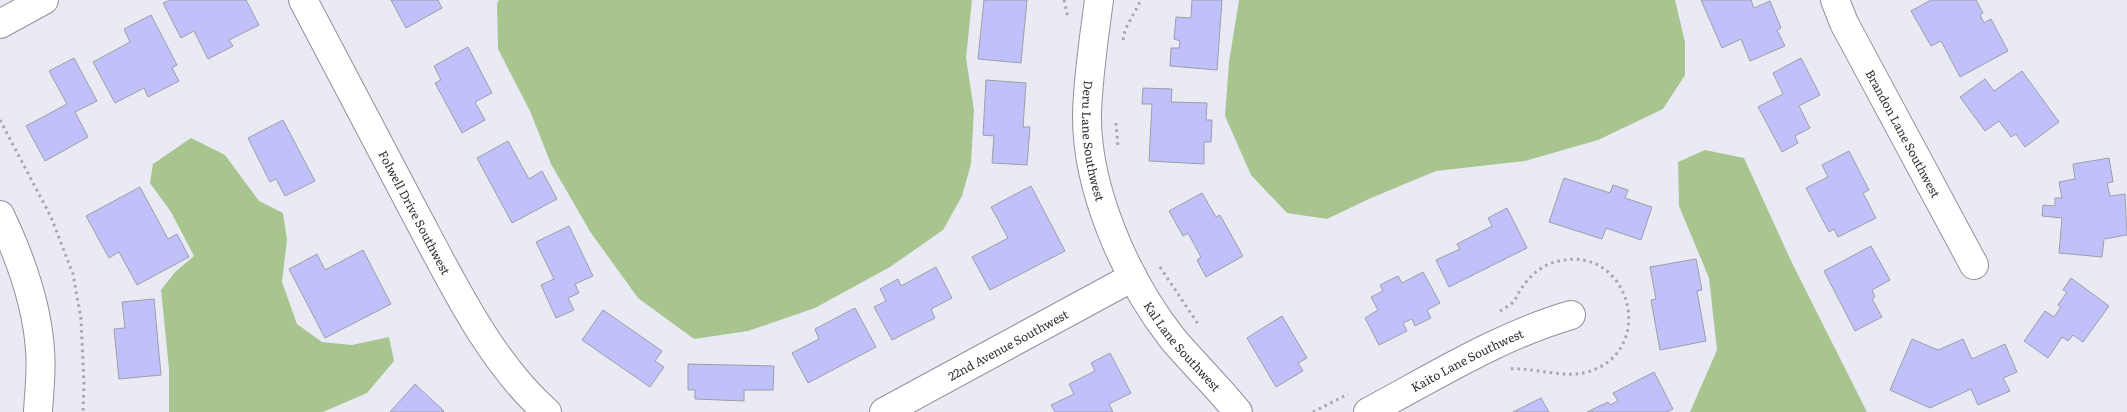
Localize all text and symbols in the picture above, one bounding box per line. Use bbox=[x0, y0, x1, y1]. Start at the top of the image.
street label: Brandon Lane Southwest bbox=[1862, 66, 1945, 201]
street label: Deru Lane Southwest bbox=[1078, 80, 1109, 203]
street label: Folwell Drive Southwest bbox=[375, 147, 455, 278]
street label: Kal Lane Southwest bbox=[1140, 298, 1225, 395]
street label: 22nd Avenue Southwest bbox=[945, 305, 1072, 385]
street label: Kaito Lane Southwest bbox=[1408, 324, 1526, 396]

